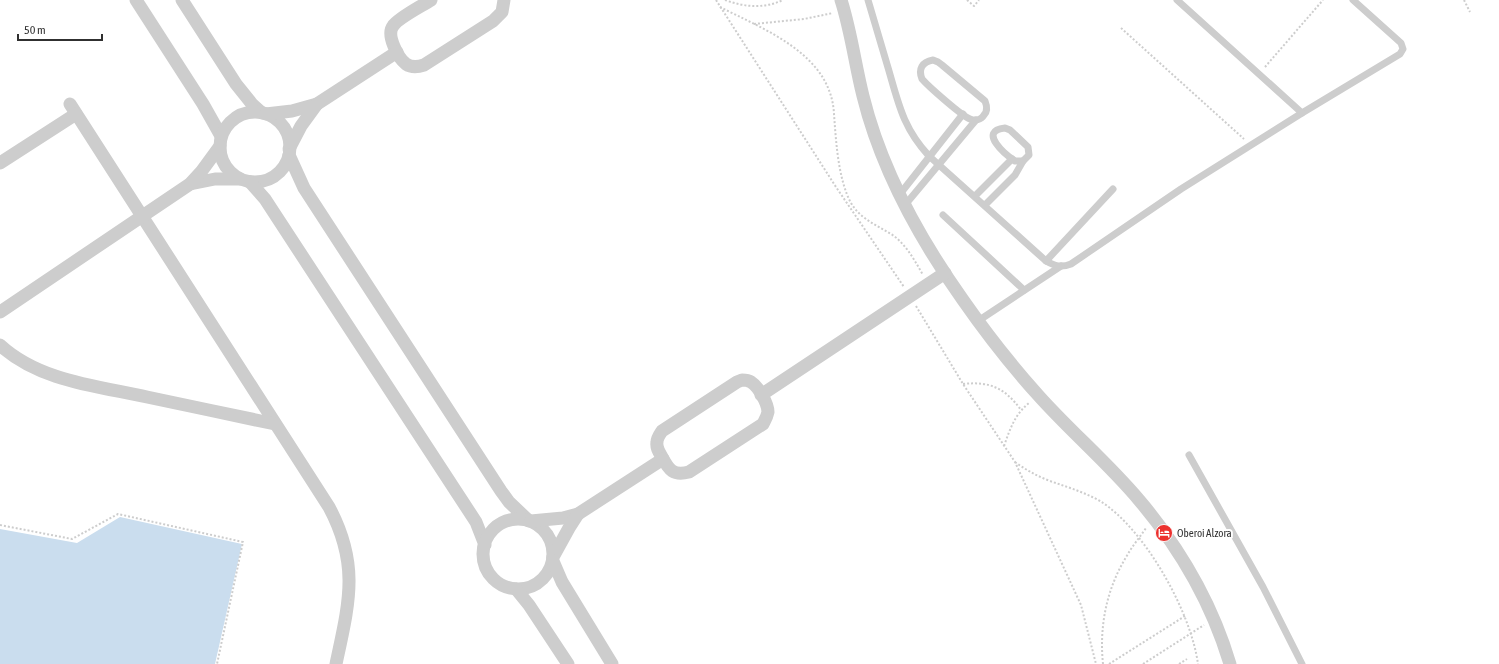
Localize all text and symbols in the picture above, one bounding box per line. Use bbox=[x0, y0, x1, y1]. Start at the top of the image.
scale bar bbox=[18, 16, 102, 42]
text: 50 m bbox=[24, 23, 46, 37]
hotel icon: Oberoi Alzora bbox=[1154, 523, 1174, 543]
place label: Oberoi Alzora bbox=[1177, 527, 1232, 539]

